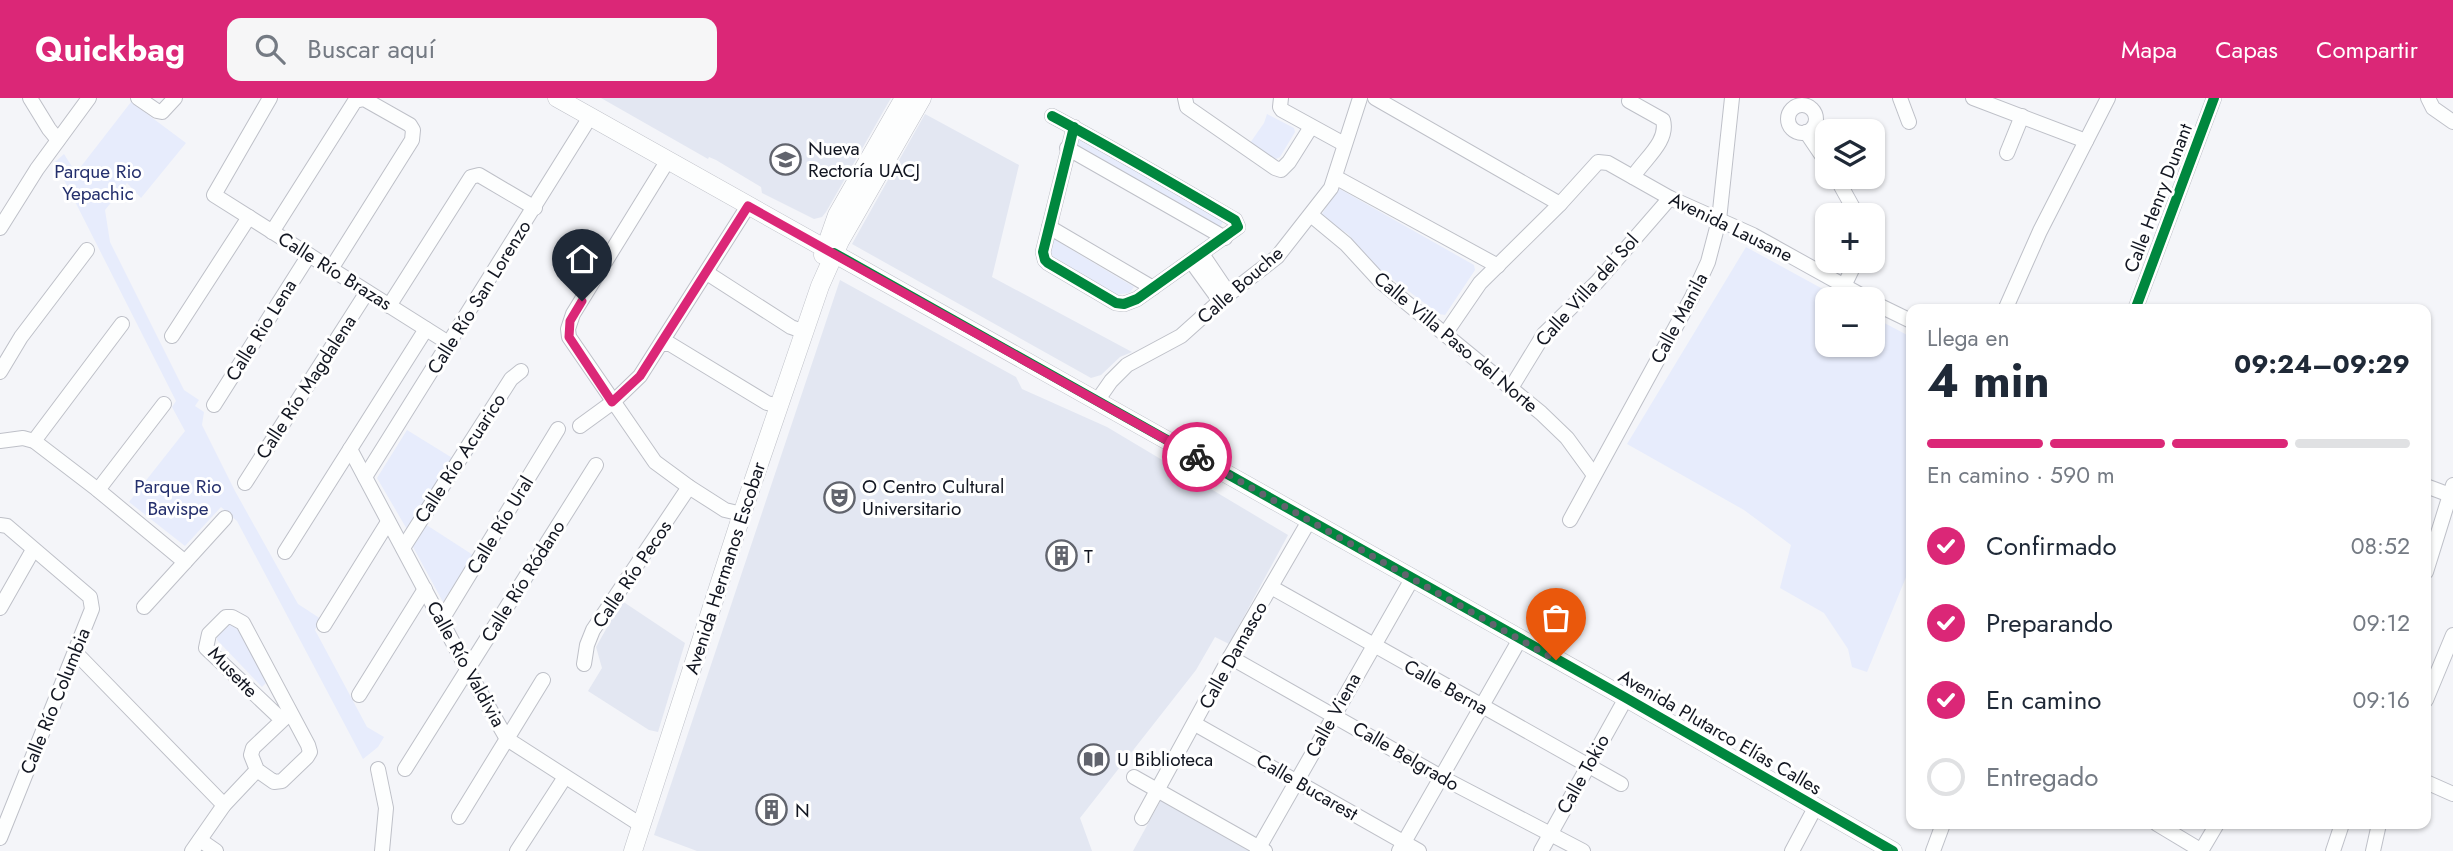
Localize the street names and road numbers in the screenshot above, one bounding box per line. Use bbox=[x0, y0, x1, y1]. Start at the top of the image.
street label: Calle Henry Dunant bbox=[2117, 119, 2199, 276]
street label: Avenida Lausane bbox=[1665, 185, 1797, 269]
street label: Calle Río San Lorenzo bbox=[421, 215, 537, 379]
street label: Calle Río Brazas bbox=[273, 225, 397, 317]
street label: Calle Villa del Sol bbox=[1529, 228, 1645, 352]
street label: Calle Bouche bbox=[1191, 240, 1289, 330]
street label: Calle Villa Paso del Norte bbox=[1368, 265, 1544, 419]
street label: Calle Manila bbox=[1644, 268, 1714, 368]
street label: Calle Rio Lena bbox=[219, 274, 303, 386]
street label: Calle Río Magdalena bbox=[249, 310, 363, 464]
street label: Calle Río Acuarico bbox=[408, 388, 512, 528]
street label: Avenida Hermanos Escobar bbox=[678, 458, 772, 678]
street label: Calle Río Ural bbox=[460, 471, 540, 579]
street label: Calle Río Pecos bbox=[586, 514, 678, 633]
street label: Calle Río Ródano bbox=[475, 515, 571, 647]
street label: Calle Río Valdivia bbox=[420, 596, 512, 732]
street label: Calle Damasco bbox=[1192, 596, 1274, 714]
street label: Calle Río Columbia bbox=[13, 624, 97, 778]
street label: Musette bbox=[202, 640, 264, 704]
street label: Calle Berna bbox=[1399, 653, 1493, 721]
street label: Avenida Plutarco Elías Calles bbox=[1613, 663, 1827, 801]
street label: Calle Viena bbox=[1299, 668, 1367, 762]
street label: Calle Belgrado bbox=[1348, 715, 1464, 797]
street label: Calle Tokio bbox=[1550, 729, 1616, 819]
street label: Calle Bucarest bbox=[1251, 747, 1363, 827]

